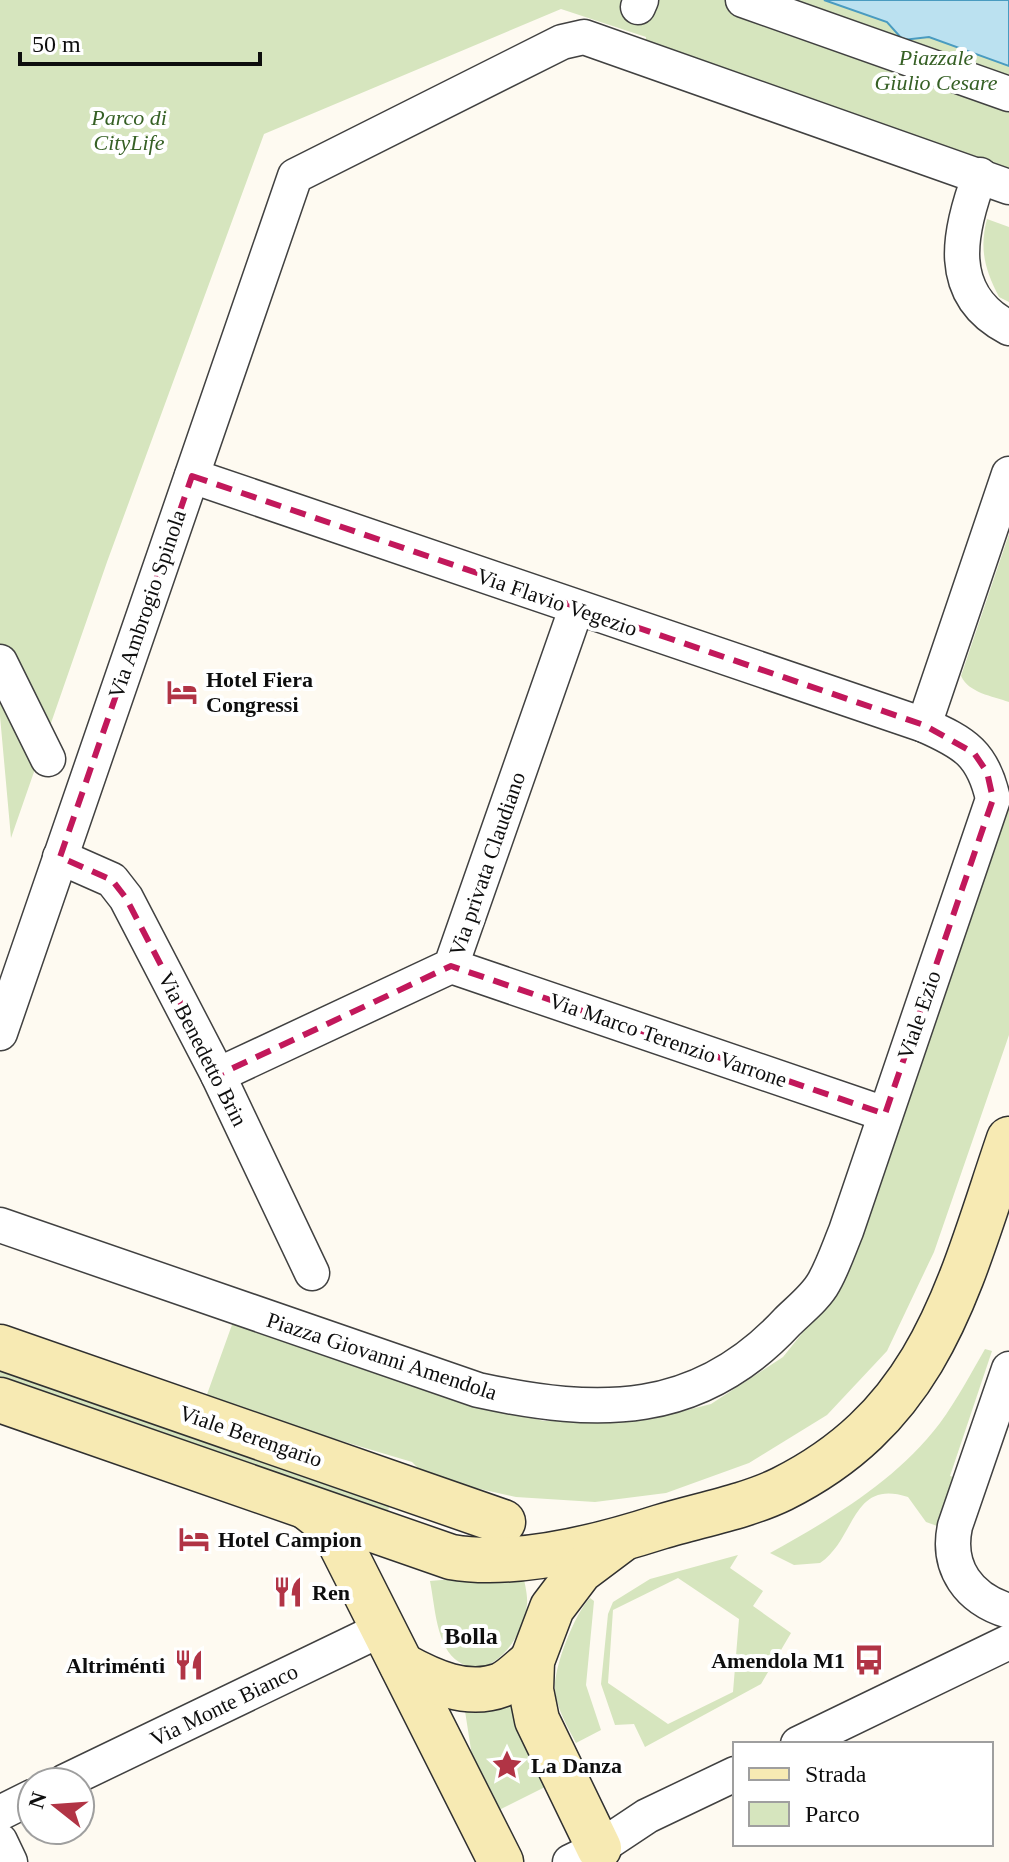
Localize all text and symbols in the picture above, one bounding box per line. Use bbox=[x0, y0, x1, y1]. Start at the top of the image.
scale bar bbox=[20, 16, 260, 66]
text: 50 m bbox=[32, 31, 81, 57]
park label: Piazzale Giulio Cesare bbox=[874, 45, 998, 95]
park label: Parco di CityLife bbox=[90, 105, 167, 155]
street label: Via Ambrogio Spinola bbox=[103, 506, 191, 702]
street label: Via Flavio Vegezio bbox=[473, 563, 641, 641]
place label: Hotel Fiera Congressi bbox=[206, 667, 313, 717]
hotel icon: Hotel Fiera Congressi bbox=[165, 675, 199, 709]
street label: Via privata Claudiano bbox=[444, 769, 530, 959]
street label: Viale Ezio bbox=[892, 967, 946, 1063]
street label: Via Benedetto Brin bbox=[153, 968, 253, 1130]
street label: Via Marco Terenzio Varrone bbox=[546, 988, 790, 1092]
street label: Piazza Giovanni Amendola bbox=[264, 1307, 501, 1405]
street label: Viale Berengario bbox=[176, 1400, 326, 1472]
hotel icon: Hotel Campion bbox=[177, 1522, 211, 1556]
place label: Hotel Campion bbox=[218, 1527, 362, 1552]
restaurant icon: Ren bbox=[271, 1575, 305, 1609]
place label: Ren bbox=[312, 1580, 350, 1605]
district label: Bolla bbox=[444, 1623, 498, 1649]
bus stop icon: Amendola M1 bbox=[852, 1643, 886, 1677]
restaurant icon: Altriménti bbox=[172, 1648, 206, 1682]
place label: Amendola M1 bbox=[711, 1648, 845, 1673]
place label: Altriménti bbox=[66, 1653, 165, 1678]
street label: Via Monte Bianco bbox=[146, 1658, 302, 1752]
legend bbox=[733, 1742, 993, 1846]
place icon: La Danza bbox=[490, 1748, 524, 1782]
place label: La Danza bbox=[531, 1753, 622, 1778]
text: Strada bbox=[805, 1761, 867, 1787]
north arrow bbox=[16, 1766, 96, 1846]
text: N bbox=[23, 1789, 52, 1812]
text: Parco bbox=[805, 1801, 860, 1827]

